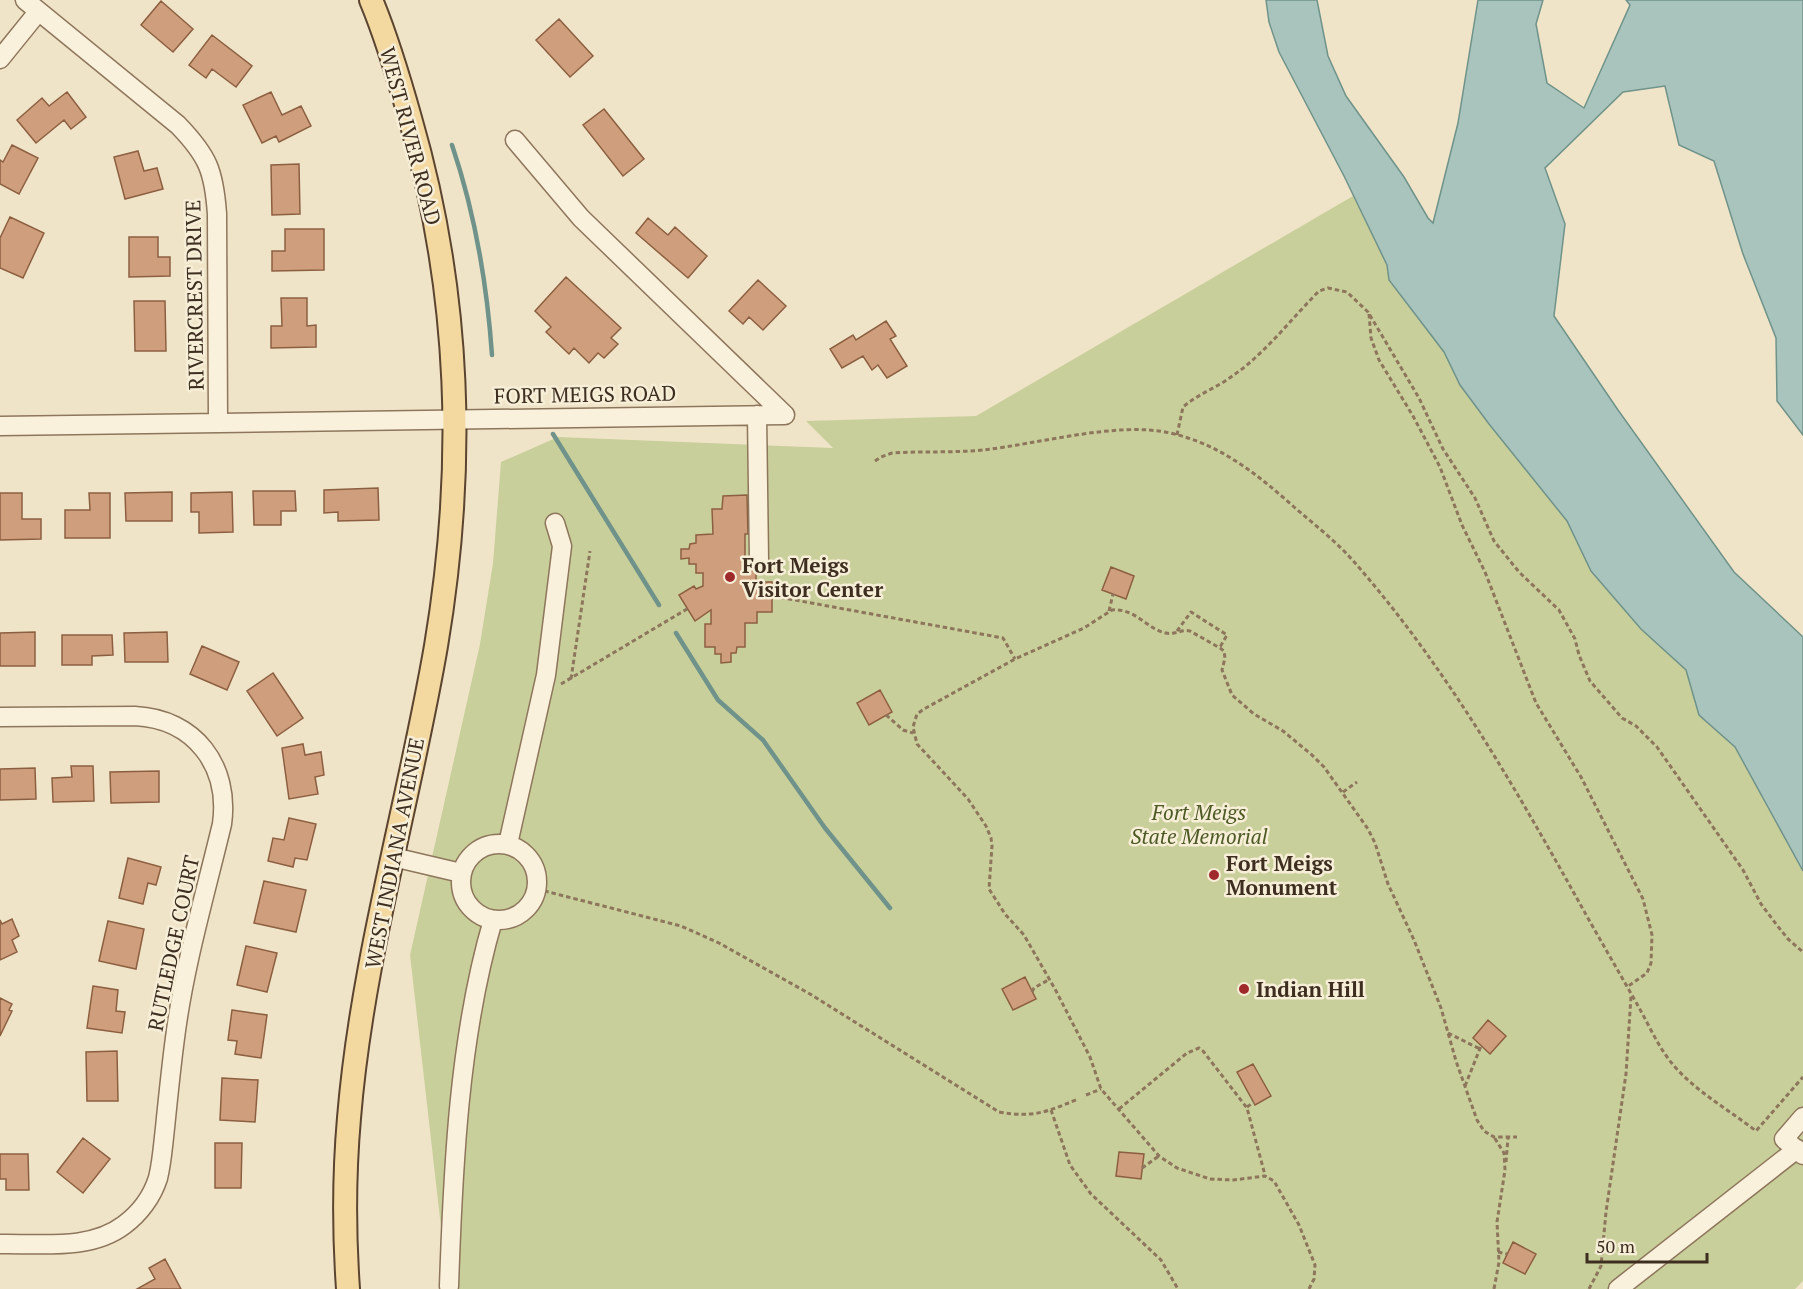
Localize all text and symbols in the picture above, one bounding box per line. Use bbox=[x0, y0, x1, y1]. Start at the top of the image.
street label: WEST RIVER ROAD bbox=[374, 44, 448, 228]
street label: RIVERCREST DRIVE bbox=[178, 199, 210, 391]
street label: FORT MEIGS ROAD bbox=[494, 378, 676, 410]
place label: Fort Meigs Visitor Center bbox=[742, 551, 883, 603]
marker: Fort Meigs Visitor Center bbox=[723, 570, 737, 584]
street label: WEST INDIANA AVENUE bbox=[358, 735, 430, 971]
park label: Fort Meigs State Memorial bbox=[1130, 798, 1268, 850]
place label: Fort Meigs Monument bbox=[1226, 849, 1338, 901]
street label: RUTLEDGE COURT bbox=[141, 853, 205, 1033]
marker: Fort Meigs Monument bbox=[1207, 868, 1221, 882]
place label: Indian Hill bbox=[1256, 975, 1365, 1003]
marker: Indian Hill bbox=[1237, 982, 1251, 996]
scale bar bbox=[1587, 1226, 1707, 1264]
text: 50 m bbox=[1596, 1234, 1636, 1258]

